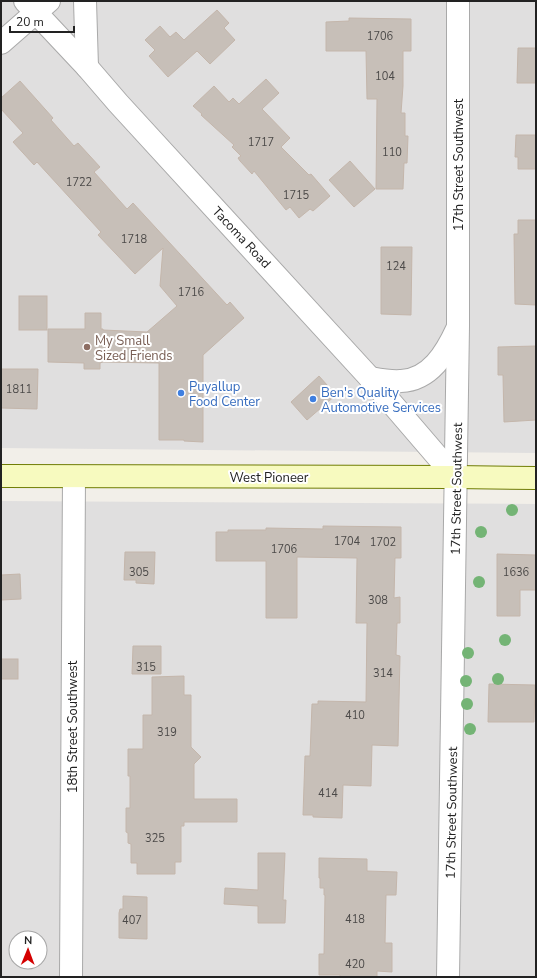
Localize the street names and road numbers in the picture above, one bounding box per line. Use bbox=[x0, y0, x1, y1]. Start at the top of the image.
street label: 17th Street Southwest bbox=[450, 98, 468, 231]
street label: Tacoma Road bbox=[208, 203, 275, 273]
street label: 17th Street Southwest bbox=[447, 422, 467, 555]
street label: West Pioneer bbox=[230, 469, 309, 487]
street label: 18th Street Southwest bbox=[64, 660, 82, 793]
street label: 17th Street Southwest bbox=[442, 746, 462, 879]

